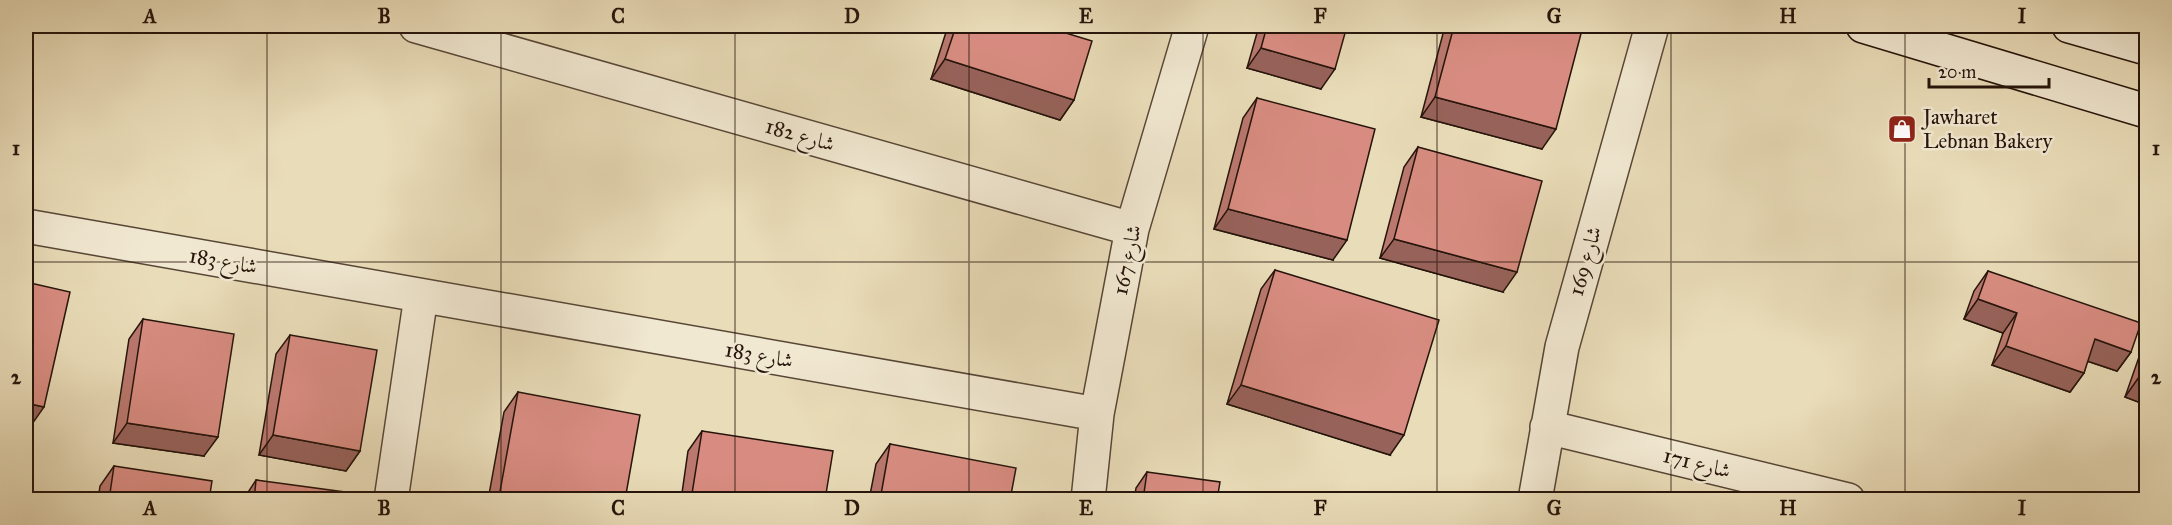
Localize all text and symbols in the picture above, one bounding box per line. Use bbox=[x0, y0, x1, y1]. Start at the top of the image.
text: A bbox=[141, 4, 157, 28]
text: B bbox=[377, 4, 391, 28]
text: C bbox=[611, 4, 625, 28]
text: D bbox=[844, 4, 860, 28]
text: E bbox=[1079, 4, 1094, 28]
text: F bbox=[1313, 4, 1327, 28]
text: G bbox=[1547, 4, 1562, 28]
text: H bbox=[1779, 4, 1797, 28]
text: I bbox=[2018, 4, 2027, 28]
scale bar bbox=[1929, 51, 2049, 89]
text: 20 m bbox=[1938, 61, 1976, 83]
place label: Jawharet Lebnan Bakery bbox=[1921, 104, 2053, 154]
street label: شارع 182 bbox=[761, 113, 838, 162]
shop icon: Jawharet Lebnan Bakery bbox=[1886, 113, 1918, 145]
text: 1 bbox=[12, 136, 20, 160]
text: 1 bbox=[2152, 136, 2160, 160]
street label: شارع 167 bbox=[1107, 222, 1152, 299]
street label: شارع 169 bbox=[1563, 223, 1612, 300]
street label: شارع 183 bbox=[186, 242, 259, 285]
street label: شارع 183 bbox=[722, 336, 795, 379]
text: 2 bbox=[11, 365, 22, 389]
text: 2 bbox=[2151, 365, 2162, 389]
street label: شارع 171 bbox=[1659, 442, 1734, 489]
text: A bbox=[141, 496, 157, 520]
text: B bbox=[377, 496, 391, 520]
text: C bbox=[611, 496, 625, 520]
text: D bbox=[844, 496, 860, 520]
text: E bbox=[1079, 496, 1094, 520]
text: F bbox=[1313, 496, 1327, 520]
text: G bbox=[1547, 496, 1562, 520]
text: H bbox=[1779, 496, 1797, 520]
text: I bbox=[2018, 496, 2027, 520]

